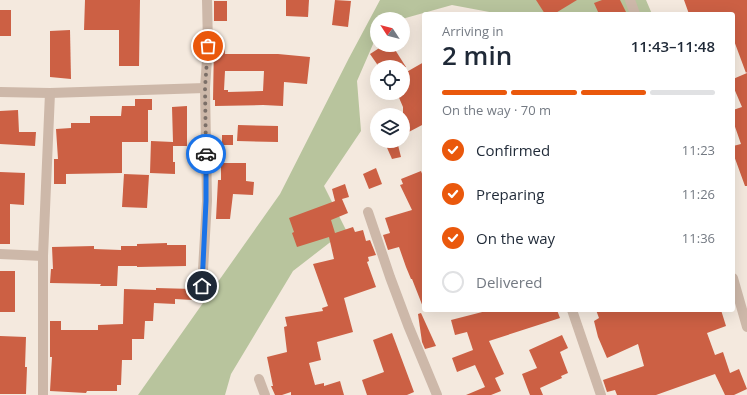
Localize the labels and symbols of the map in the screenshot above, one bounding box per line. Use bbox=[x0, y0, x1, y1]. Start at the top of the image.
north arrow bbox=[370, 12, 410, 52]
pin bbox=[191, 29, 225, 63]
courier bbox=[186, 134, 226, 174]
pin bbox=[185, 269, 219, 303]

